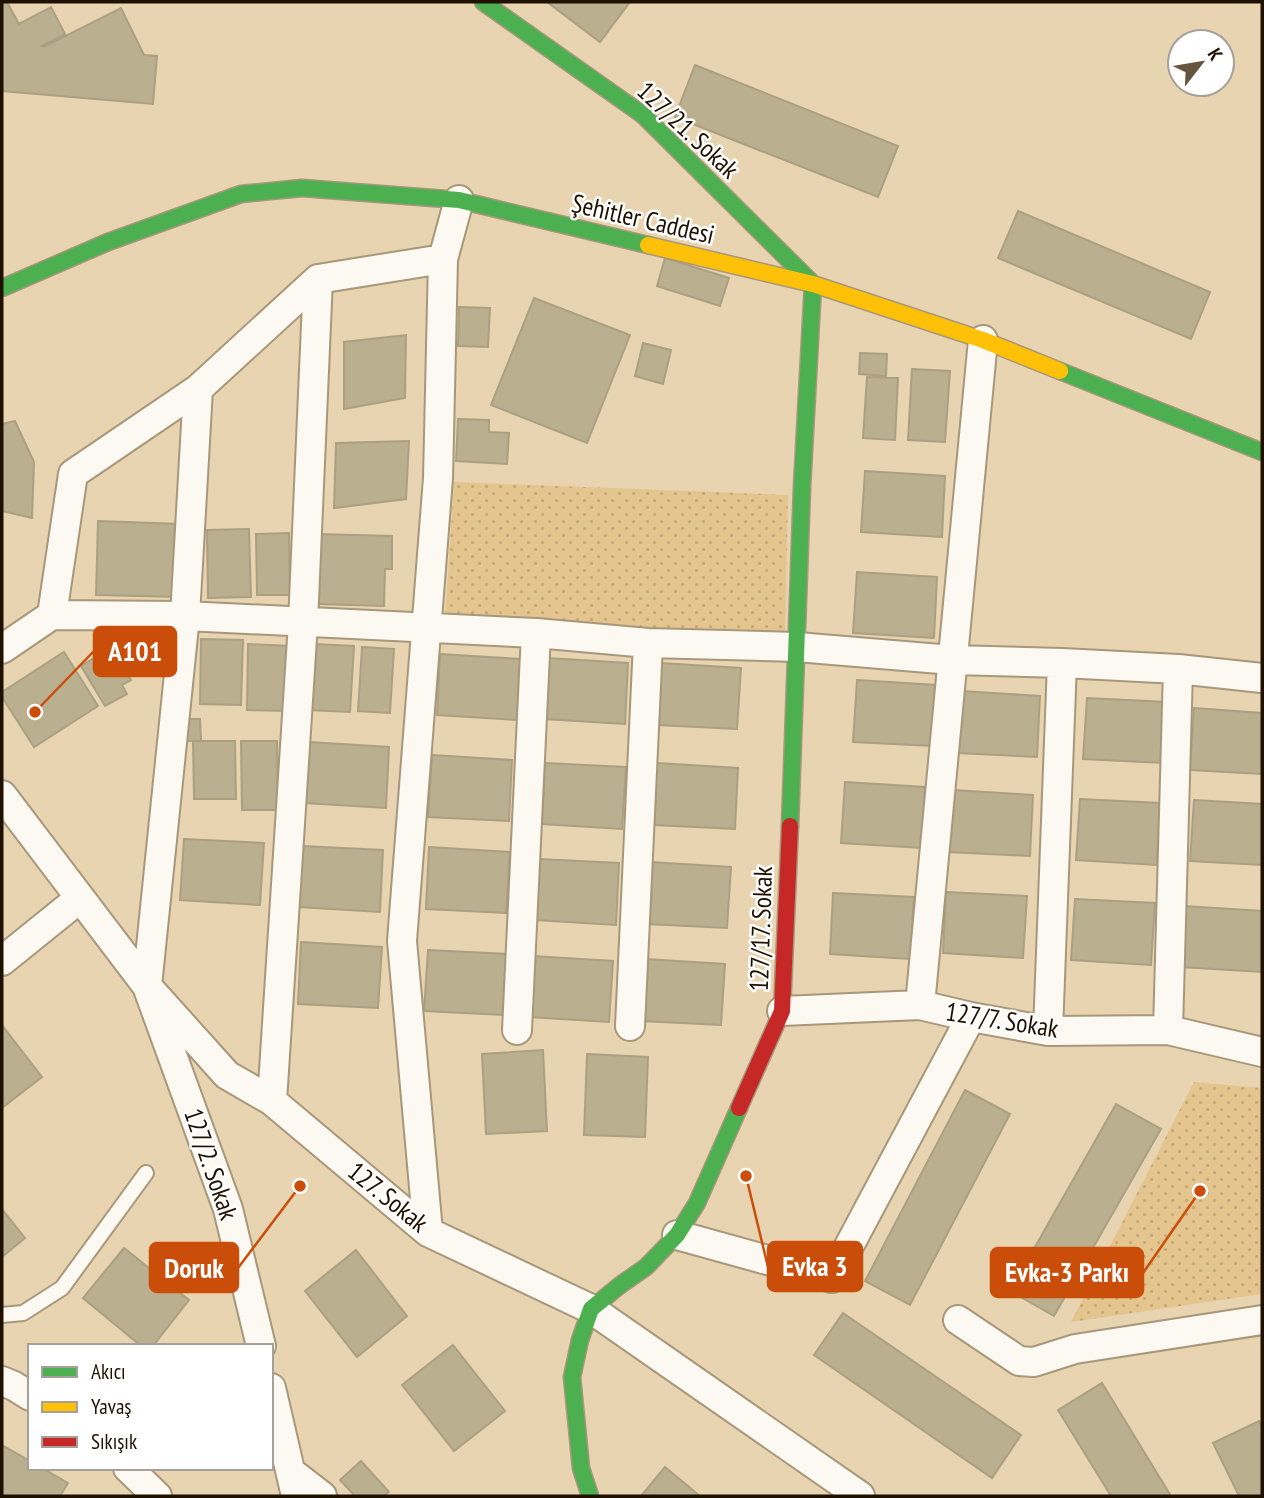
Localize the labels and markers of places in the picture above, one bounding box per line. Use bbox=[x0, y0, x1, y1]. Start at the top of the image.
callout: A101 bbox=[94, 627, 176, 676]
callout: Evka 3 bbox=[768, 1242, 862, 1291]
callout: Doruk bbox=[150, 1243, 238, 1292]
callout: Evka-3 Parkı bbox=[991, 1248, 1143, 1297]

